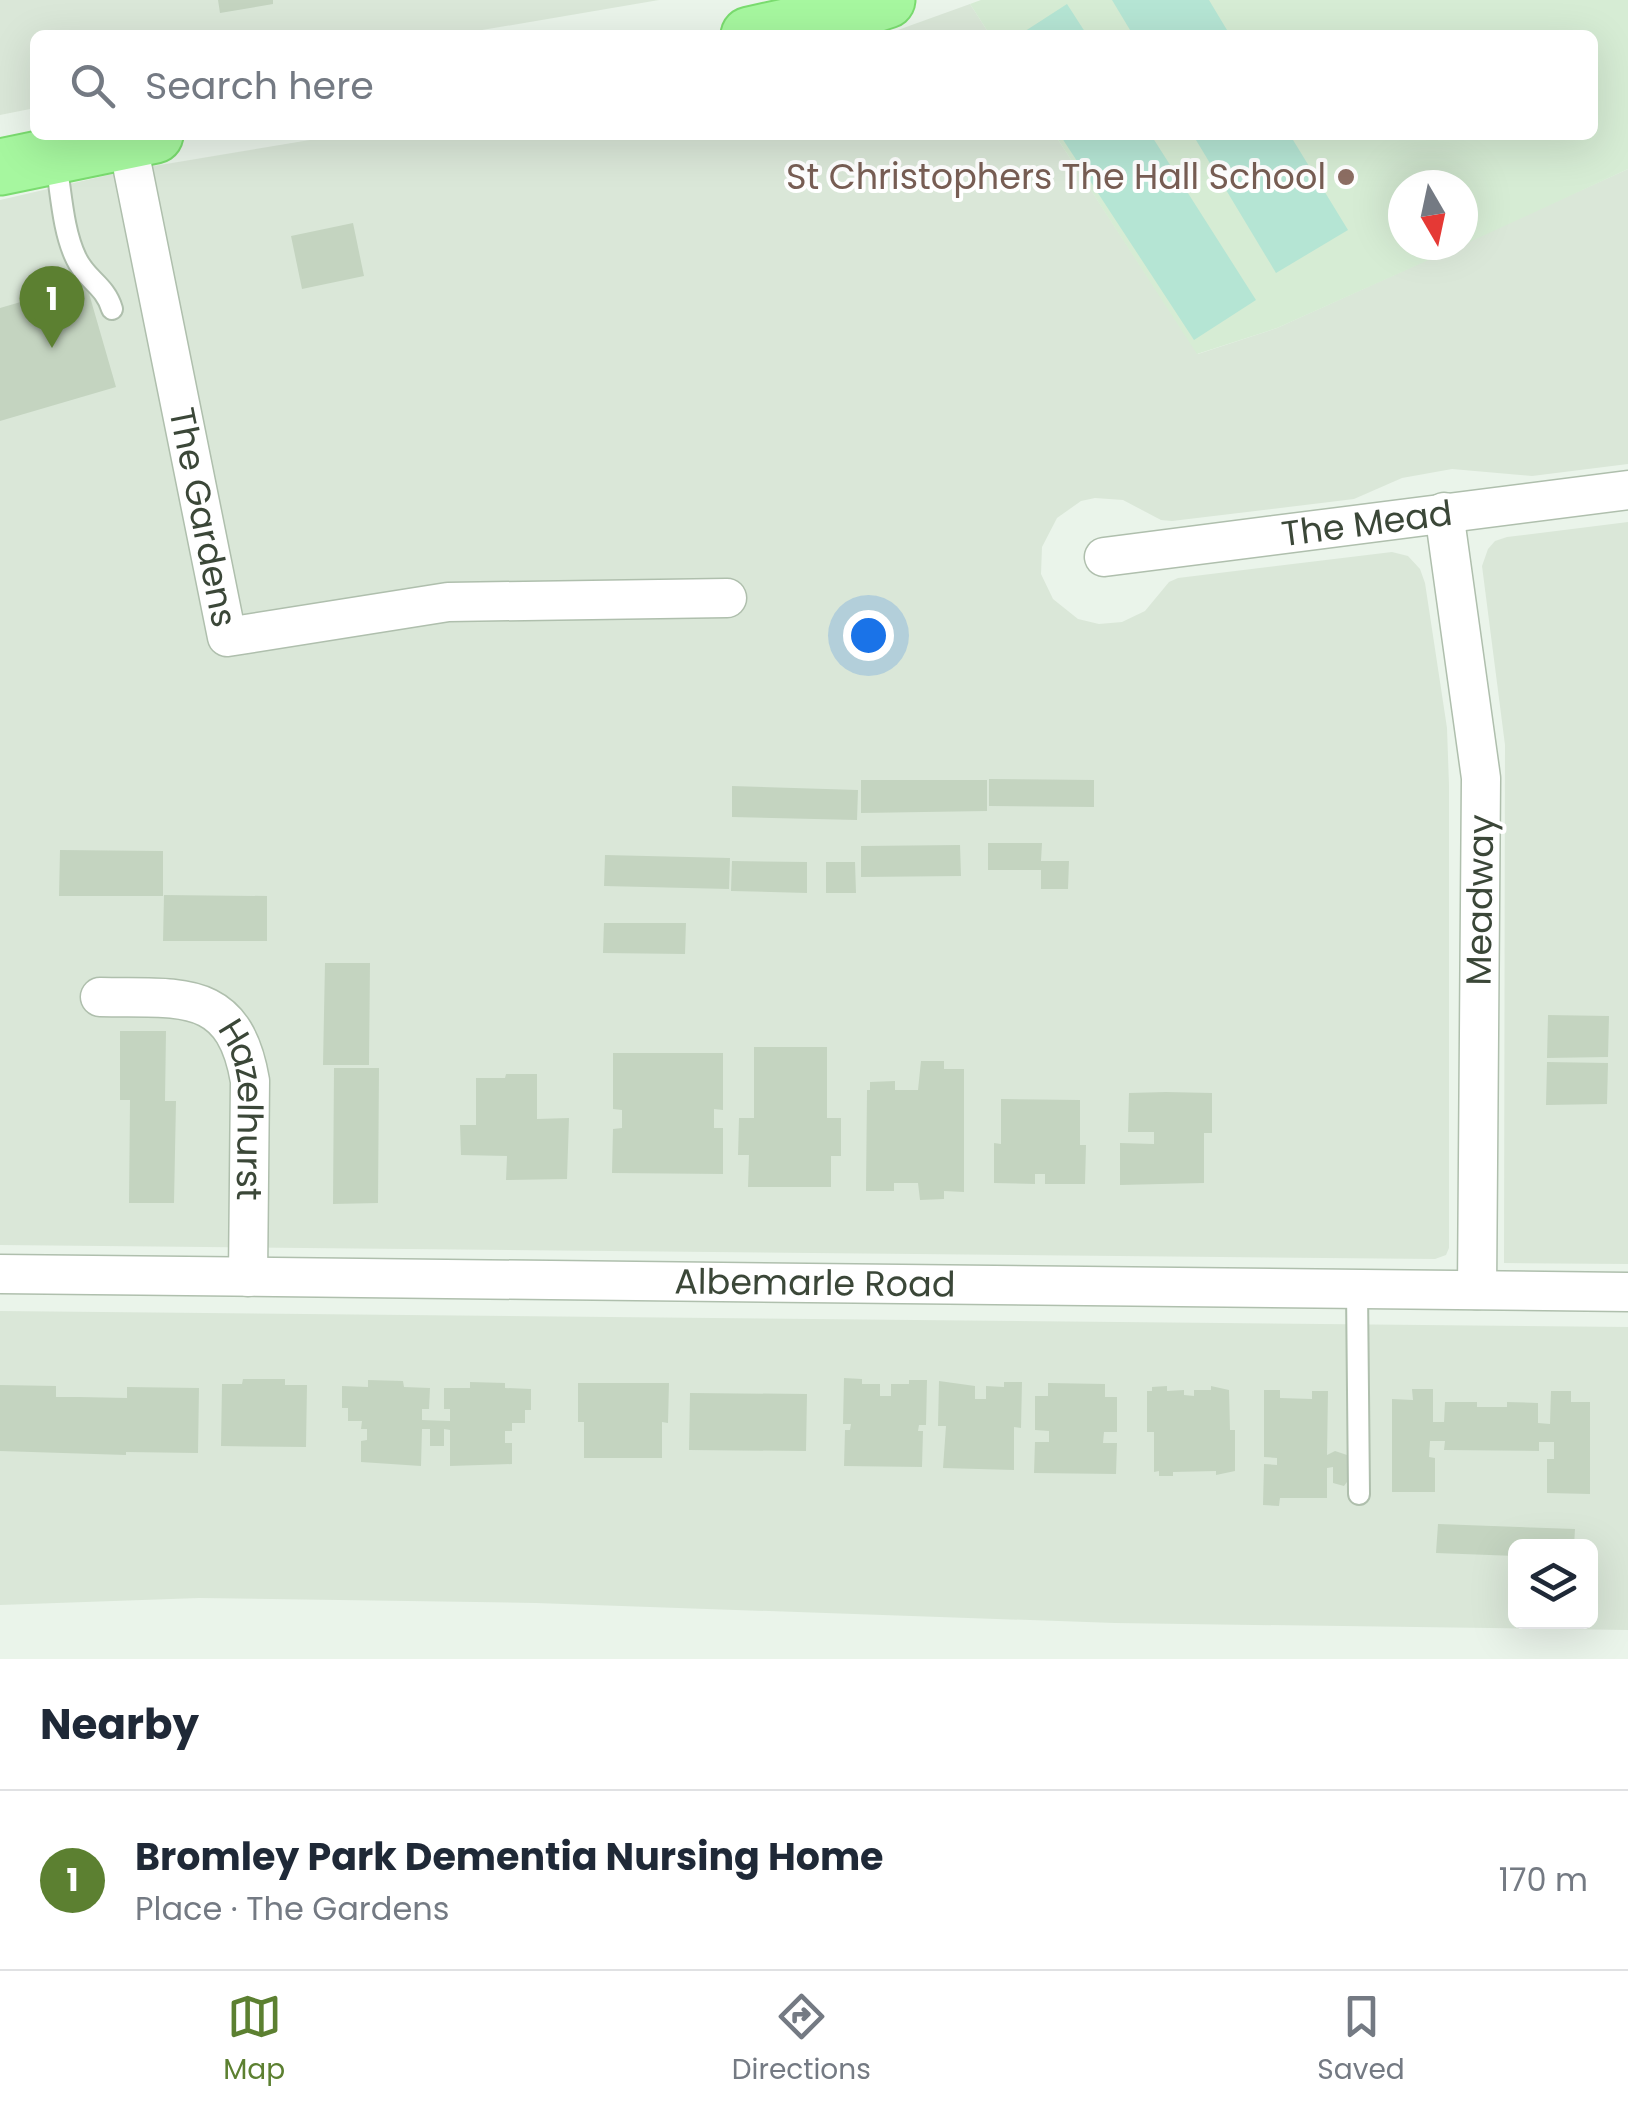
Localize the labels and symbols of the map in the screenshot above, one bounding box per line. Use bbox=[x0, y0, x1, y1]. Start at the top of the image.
place label: St Christophers The Hall School bbox=[786, 152, 1326, 201]
marker: St Christophers The Hall School bbox=[1335, 166, 1357, 188]
north arrow bbox=[1388, 170, 1478, 260]
pin: 1 bbox=[20, 266, 84, 348]
street label: The Gardens bbox=[157, 403, 249, 631]
street label: The Mead bbox=[1279, 488, 1455, 558]
your location bbox=[843, 610, 894, 661]
street label: Meadway bbox=[1454, 814, 1505, 986]
street label: Hazelhurst bbox=[207, 1009, 275, 1201]
street label: Albemarle Road bbox=[674, 1256, 956, 1309]

